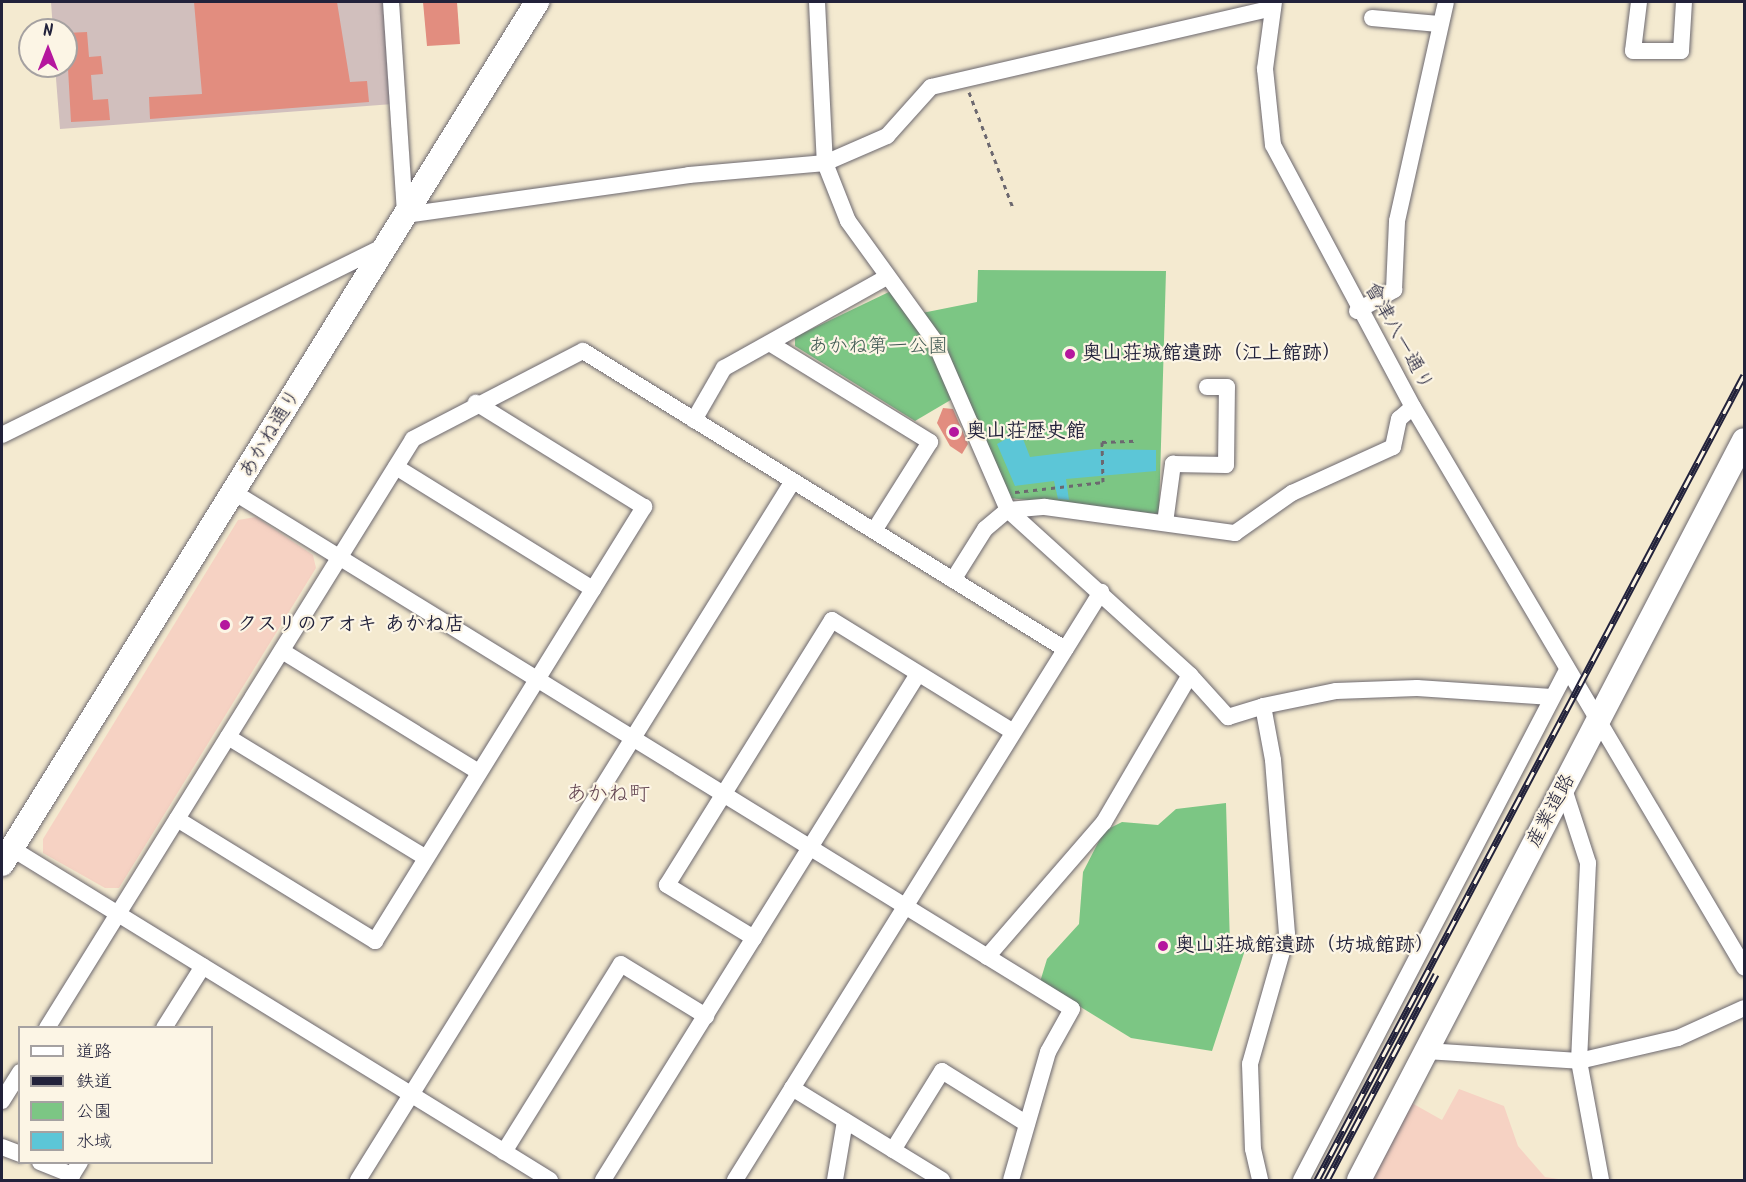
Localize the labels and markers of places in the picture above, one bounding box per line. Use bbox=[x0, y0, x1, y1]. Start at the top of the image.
place label: 奥山荘城館遺跡（江上館跡） bbox=[1082, 342, 1342, 366]
marker: 奥山荘城館遺跡（江上館跡） bbox=[1063, 347, 1077, 361]
place label: 奥山荘歴史館 bbox=[966, 420, 1086, 444]
marker: 奥山荘歴史館 bbox=[947, 425, 961, 439]
place label: クスリのアオキ あかね店 bbox=[237, 613, 465, 637]
marker: クスリのアオキ あかね店 bbox=[218, 618, 232, 632]
place label: 奥山荘城館遺跡（坊城館跡） bbox=[1175, 934, 1435, 958]
marker: 奥山荘城館遺跡（坊城館跡） bbox=[1156, 939, 1170, 953]

